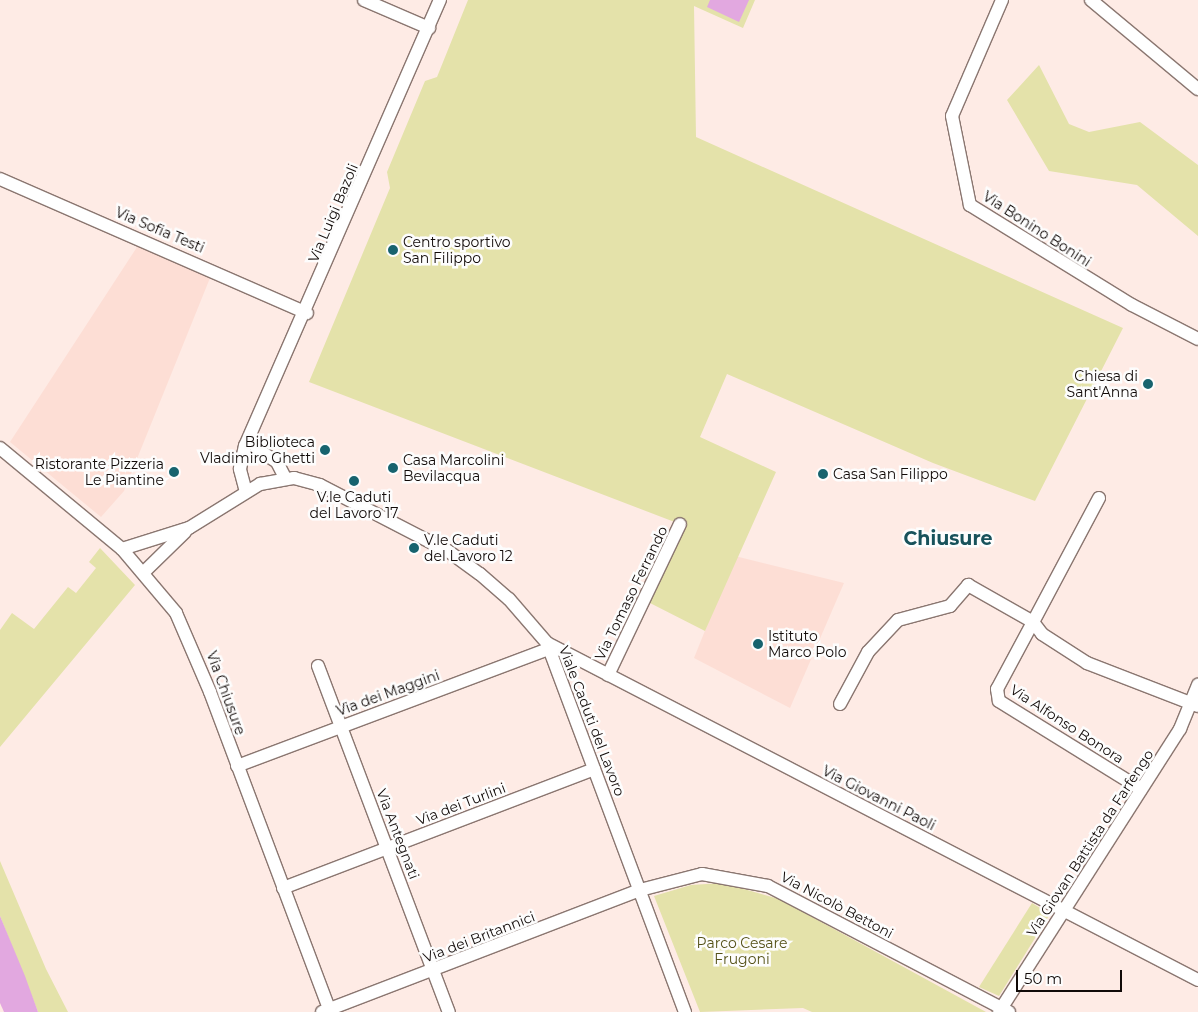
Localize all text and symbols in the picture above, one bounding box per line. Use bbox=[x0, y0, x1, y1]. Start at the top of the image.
street label: Via Luigi Bazoli bbox=[305, 161, 361, 265]
street label: Via Bonino Bonini bbox=[980, 188, 1094, 270]
street label: Via Sofia Testi bbox=[113, 204, 207, 256]
place label: Centro sportivo San Filippo bbox=[403, 234, 511, 266]
marker: Centro sportivo San Filippo bbox=[387, 244, 399, 256]
place label: Chiesa di Sant'Anna bbox=[1067, 368, 1138, 401]
marker: Chiesa di Sant'Anna bbox=[1142, 378, 1154, 390]
place label: Biblioteca Vladimiro Ghetti bbox=[200, 434, 315, 467]
marker: Biblioteca Vladimiro Ghetti bbox=[319, 444, 331, 456]
place label: Casa Marcolini Bevilacqua bbox=[403, 452, 504, 484]
place label: Ristorante Pizzeria Le Piantine bbox=[35, 456, 164, 488]
marker: Casa Marcolini Bevilacqua bbox=[387, 462, 399, 474]
marker: Ristorante Pizzeria Le Piantine bbox=[168, 466, 180, 478]
place label: Casa San Filippo bbox=[833, 466, 948, 482]
marker: Casa San Filippo bbox=[817, 468, 829, 480]
marker: V.le Caduti del Lavoro 17 bbox=[348, 475, 360, 487]
place label: V.le Caduti del Lavoro 17 bbox=[309, 489, 399, 522]
street label: Via Tomaso Ferrando bbox=[591, 523, 671, 663]
district label: Chiusure bbox=[904, 528, 992, 550]
place label: V.le Caduti del Lavoro 12 bbox=[424, 532, 513, 564]
marker: V.le Caduti del Lavoro 12 bbox=[408, 542, 420, 554]
place label: Istituto Marco Polo bbox=[768, 628, 846, 660]
marker: Istituto Marco Polo bbox=[752, 638, 764, 650]
street label: Viale Caduti del Lavoro bbox=[556, 643, 628, 799]
street label: Via Chiusure bbox=[203, 649, 249, 737]
street label: Via dei Maggini bbox=[334, 667, 442, 719]
street label: Via Alfonso Bonora bbox=[1007, 681, 1127, 767]
street label: Via Giovan Battista da Farfengo bbox=[1023, 746, 1157, 940]
street label: Via Giovanni Paoli bbox=[820, 762, 938, 834]
street label: Via dei Turlini bbox=[414, 779, 508, 829]
street label: Via Antegnati bbox=[373, 786, 423, 882]
street label: Via Nicolò Bettoni bbox=[778, 868, 896, 942]
street label: Via dei Britannici bbox=[421, 908, 537, 966]
park label: Parco Cesare Frugoni bbox=[697, 935, 787, 968]
scale bar bbox=[1018, 960, 1124, 992]
text: 50 m bbox=[1024, 969, 1062, 988]

